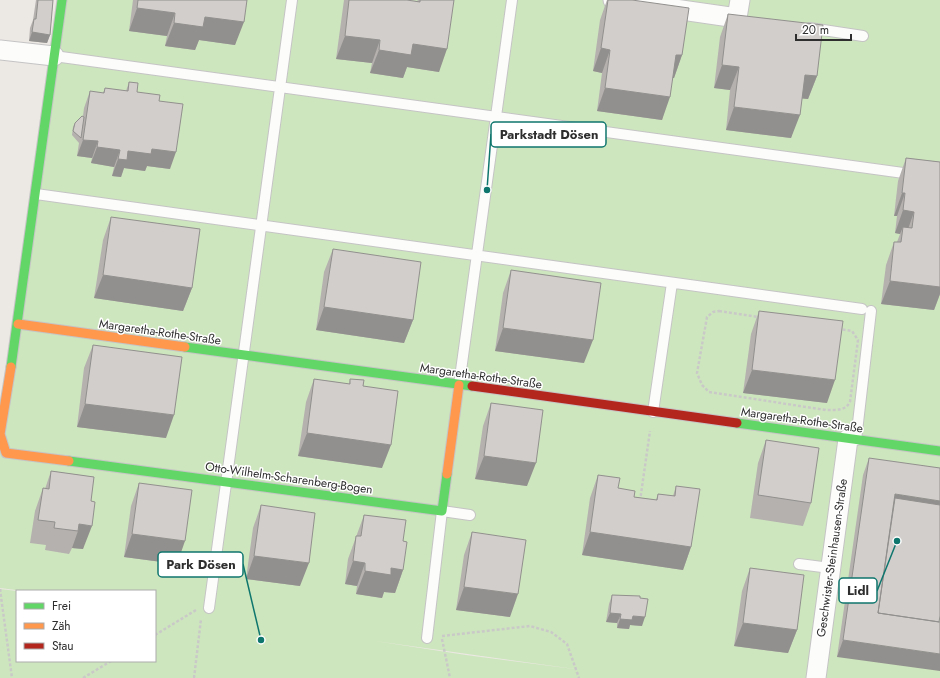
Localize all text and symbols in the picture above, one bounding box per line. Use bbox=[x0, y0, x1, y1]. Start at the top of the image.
scale bar bbox=[796, 16, 851, 42]
text: 20 m bbox=[802, 21, 829, 39]
callout: Parkstadt Dösen bbox=[491, 122, 606, 147]
text: Parkstadt Dösen bbox=[500, 125, 598, 144]
street label: Margaretha-Rothe-Straße bbox=[98, 315, 222, 349]
street label: Margaretha-Rothe-Straße bbox=[419, 359, 543, 393]
street label: Margaretha-Rothe-Straße bbox=[740, 403, 864, 437]
street label: Otto-Wilhelm-Scharenberg-Bogen bbox=[204, 457, 374, 499]
street label: Geschwister-Steinhausen-Straße bbox=[812, 478, 852, 638]
callout: Park Dösen bbox=[158, 552, 243, 577]
text: Park Dösen bbox=[166, 555, 236, 574]
callout: Lidl bbox=[839, 578, 877, 603]
text: Lidl bbox=[847, 581, 869, 600]
legend bbox=[16, 590, 156, 662]
text: Frei bbox=[52, 597, 71, 615]
text: Zäh bbox=[52, 617, 71, 635]
text: Stau bbox=[52, 637, 74, 655]

